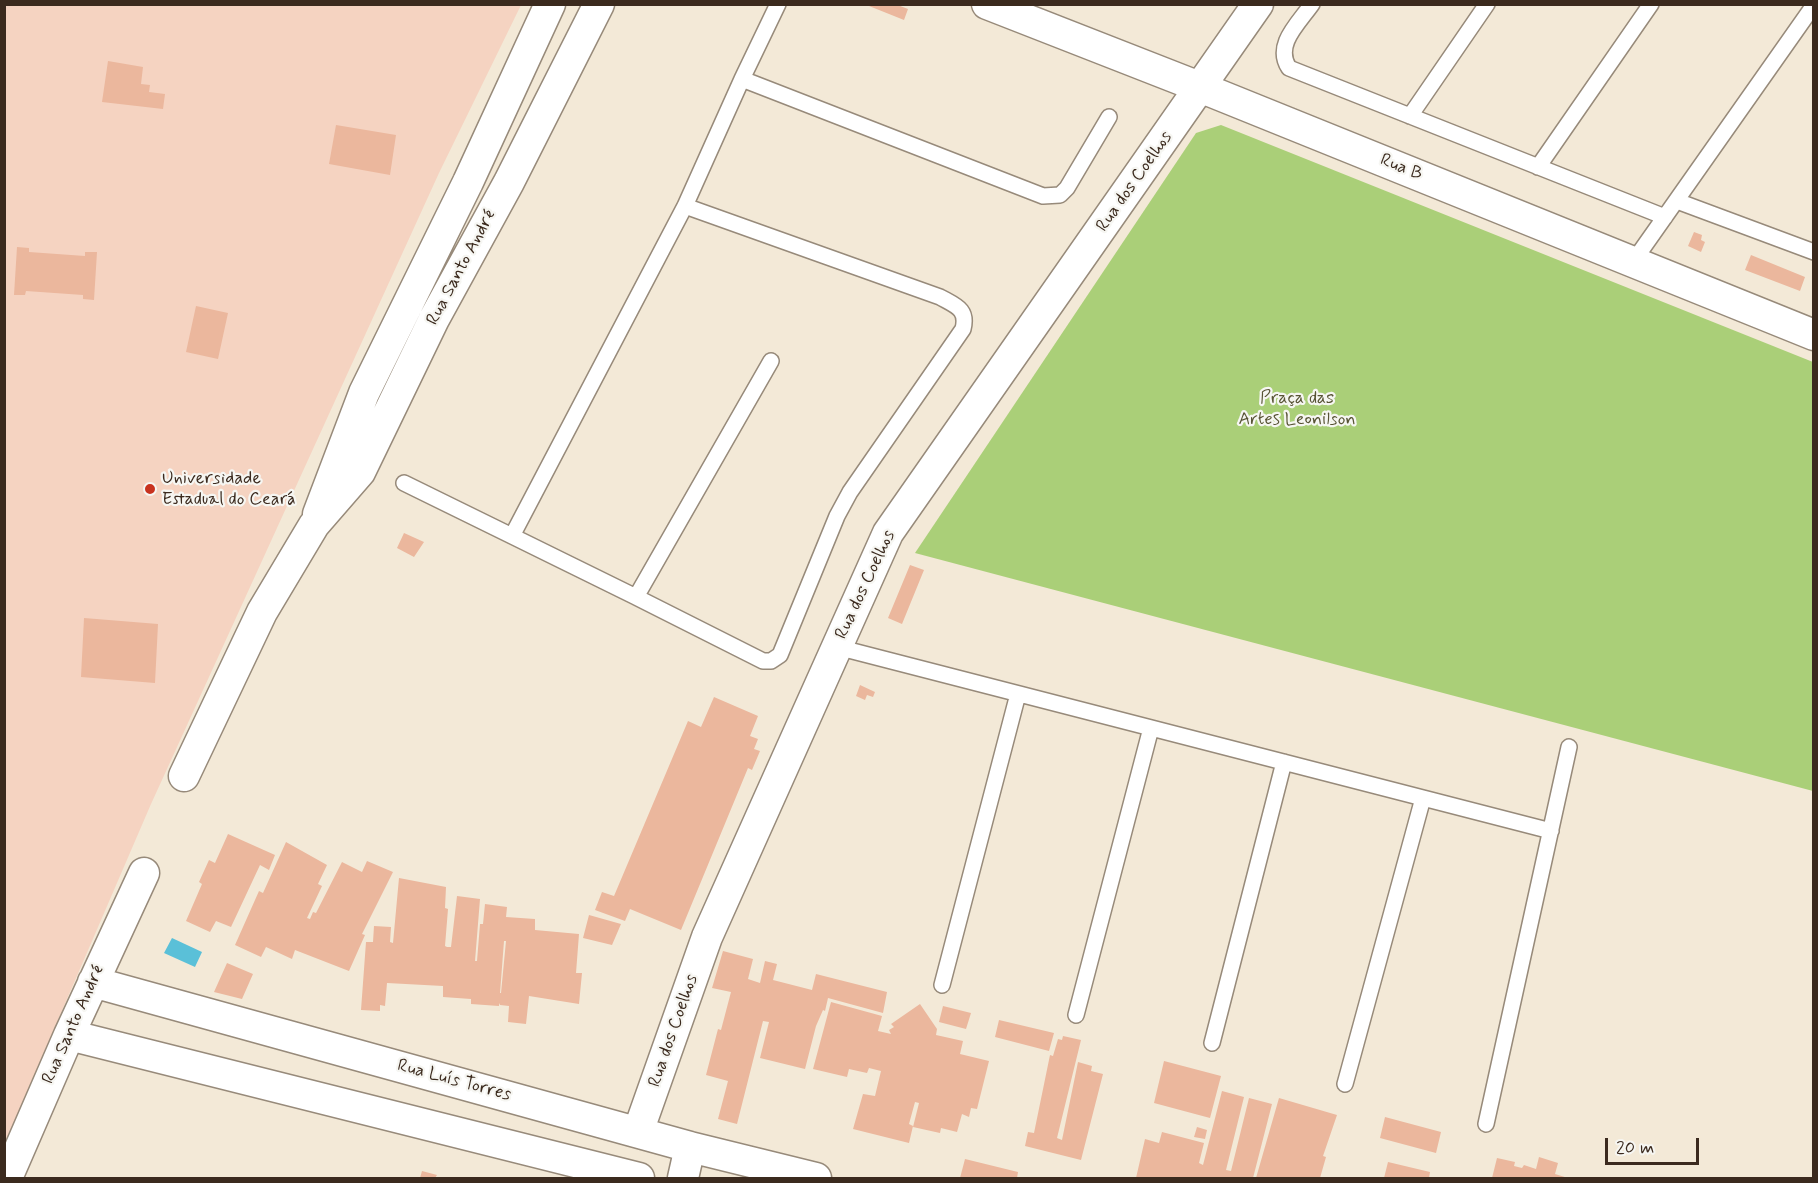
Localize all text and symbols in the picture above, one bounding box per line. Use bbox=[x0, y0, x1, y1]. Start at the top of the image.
street label: Rua dos Coelhos bbox=[1092, 128, 1178, 236]
street label: Rua B bbox=[1377, 150, 1425, 186]
street label: Rua Santo André bbox=[423, 207, 501, 329]
park label: Praça das Artes Leonilson bbox=[1238, 388, 1356, 430]
place label: Universidade Estadual do Ceará bbox=[162, 468, 296, 510]
marker: Universidade Estadual do Ceará bbox=[143, 482, 157, 496]
street label: Rua dos Coelhos bbox=[831, 527, 901, 643]
street label: Rua Santo André bbox=[38, 962, 110, 1088]
street label: Rua dos Coelhos bbox=[645, 972, 703, 1090]
street label: Rua Luís Torres bbox=[395, 1055, 513, 1107]
scale bar bbox=[1608, 1126, 1702, 1164]
text: 20 m bbox=[1616, 1136, 1654, 1160]

